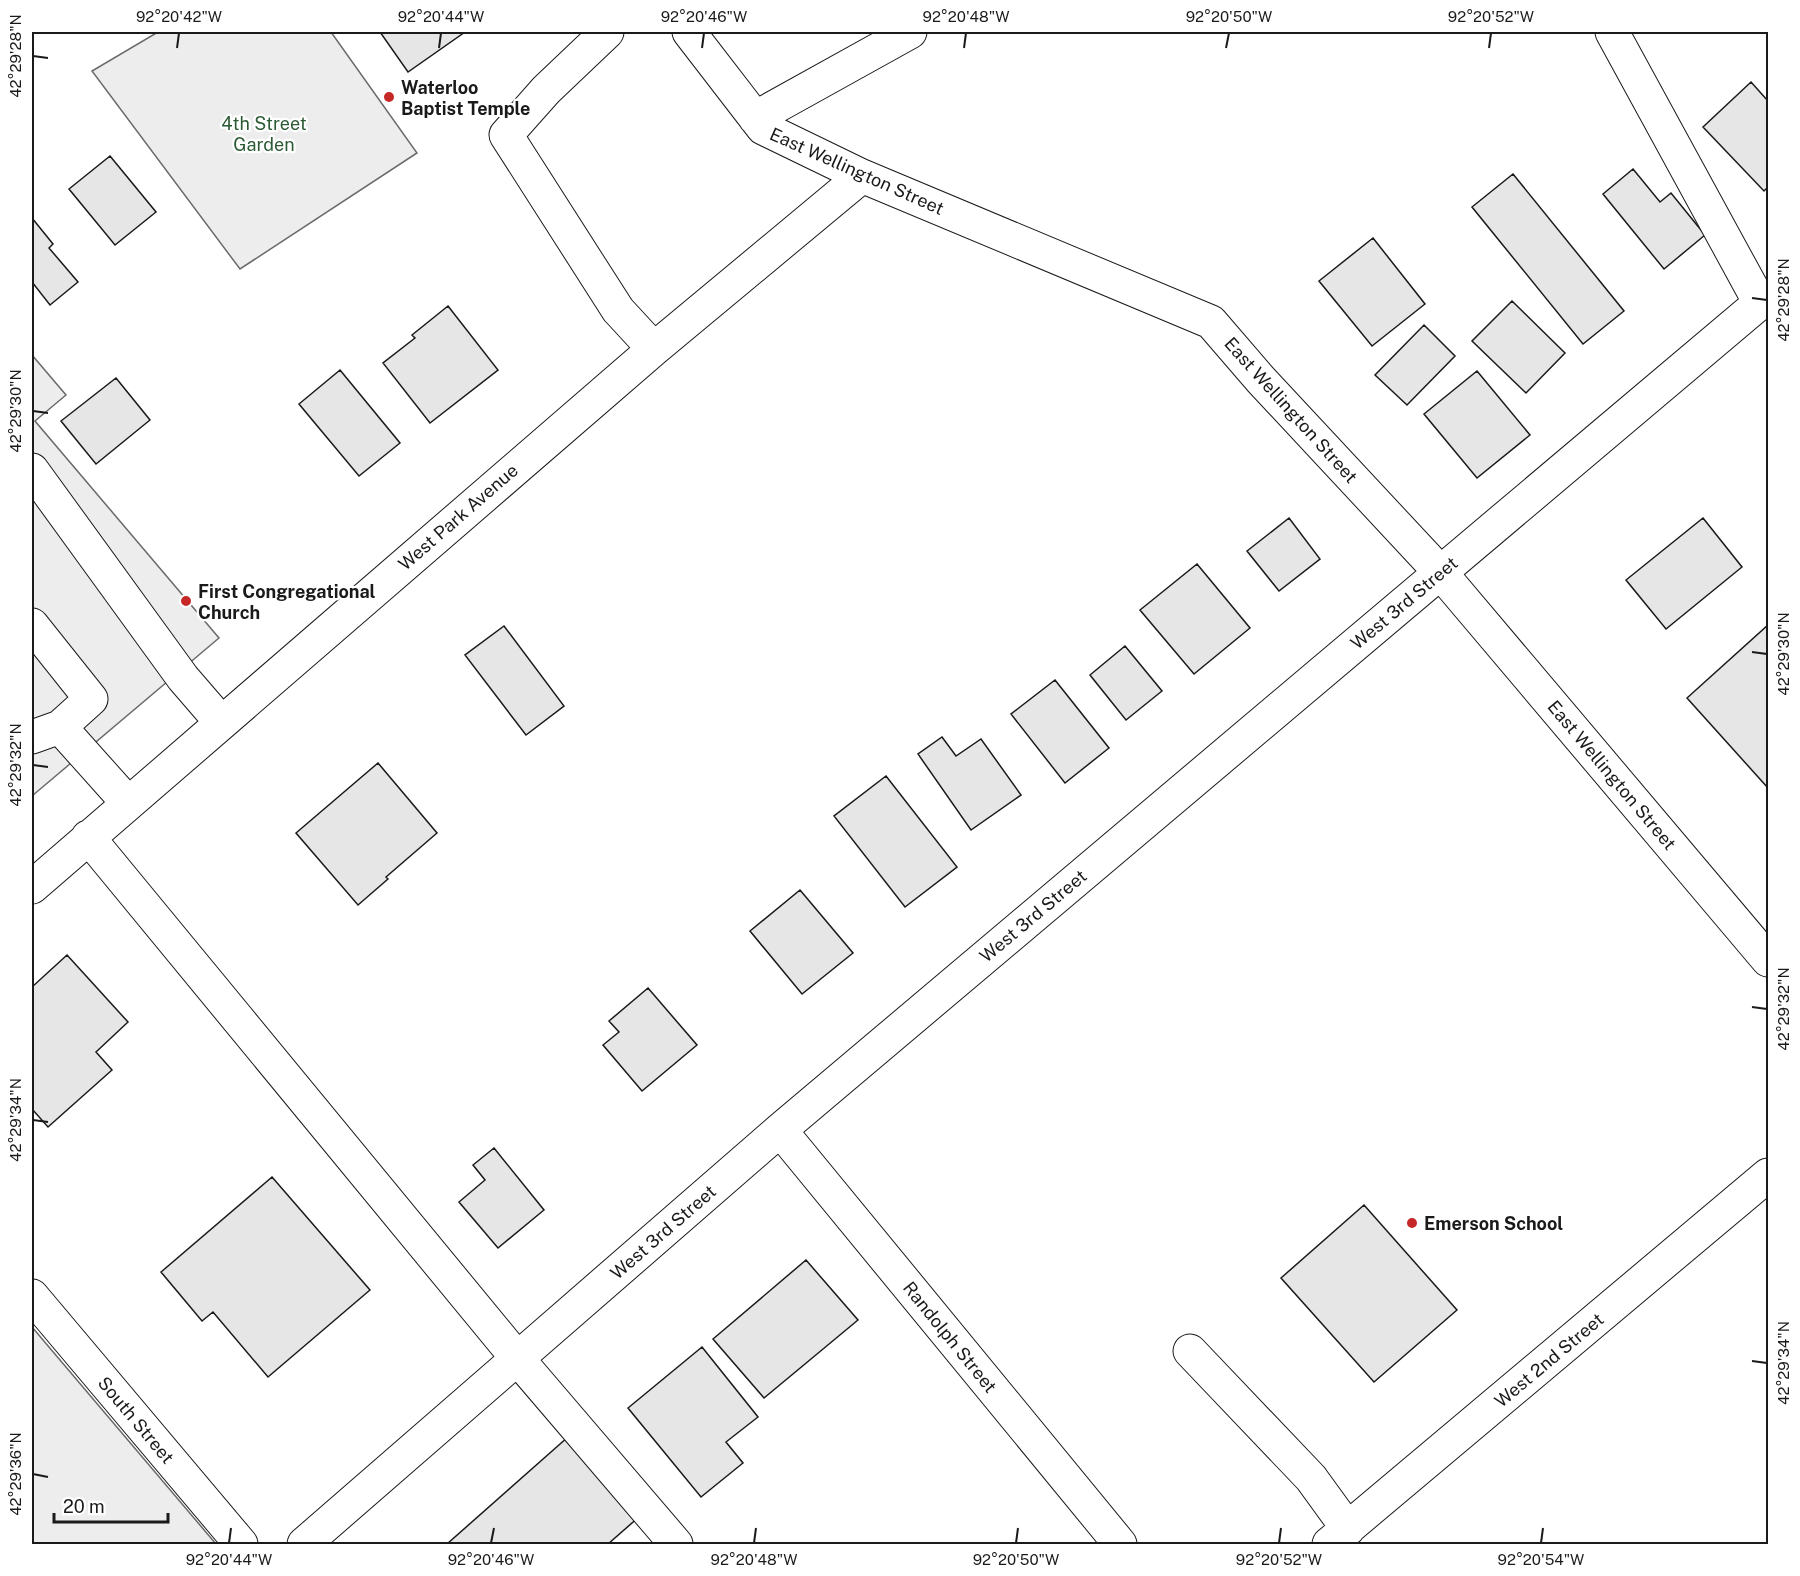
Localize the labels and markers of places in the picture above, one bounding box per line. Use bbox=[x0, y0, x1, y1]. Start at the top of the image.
place label: Waterloo Baptist Temple bbox=[401, 77, 530, 119]
marker: Waterloo Baptist Temple bbox=[382, 90, 396, 104]
place label: First Congregational Church bbox=[198, 581, 376, 623]
marker: First Congregational Church bbox=[179, 594, 193, 608]
place label: Emerson School bbox=[1424, 1213, 1563, 1234]
marker: Emerson School bbox=[1405, 1216, 1419, 1230]

